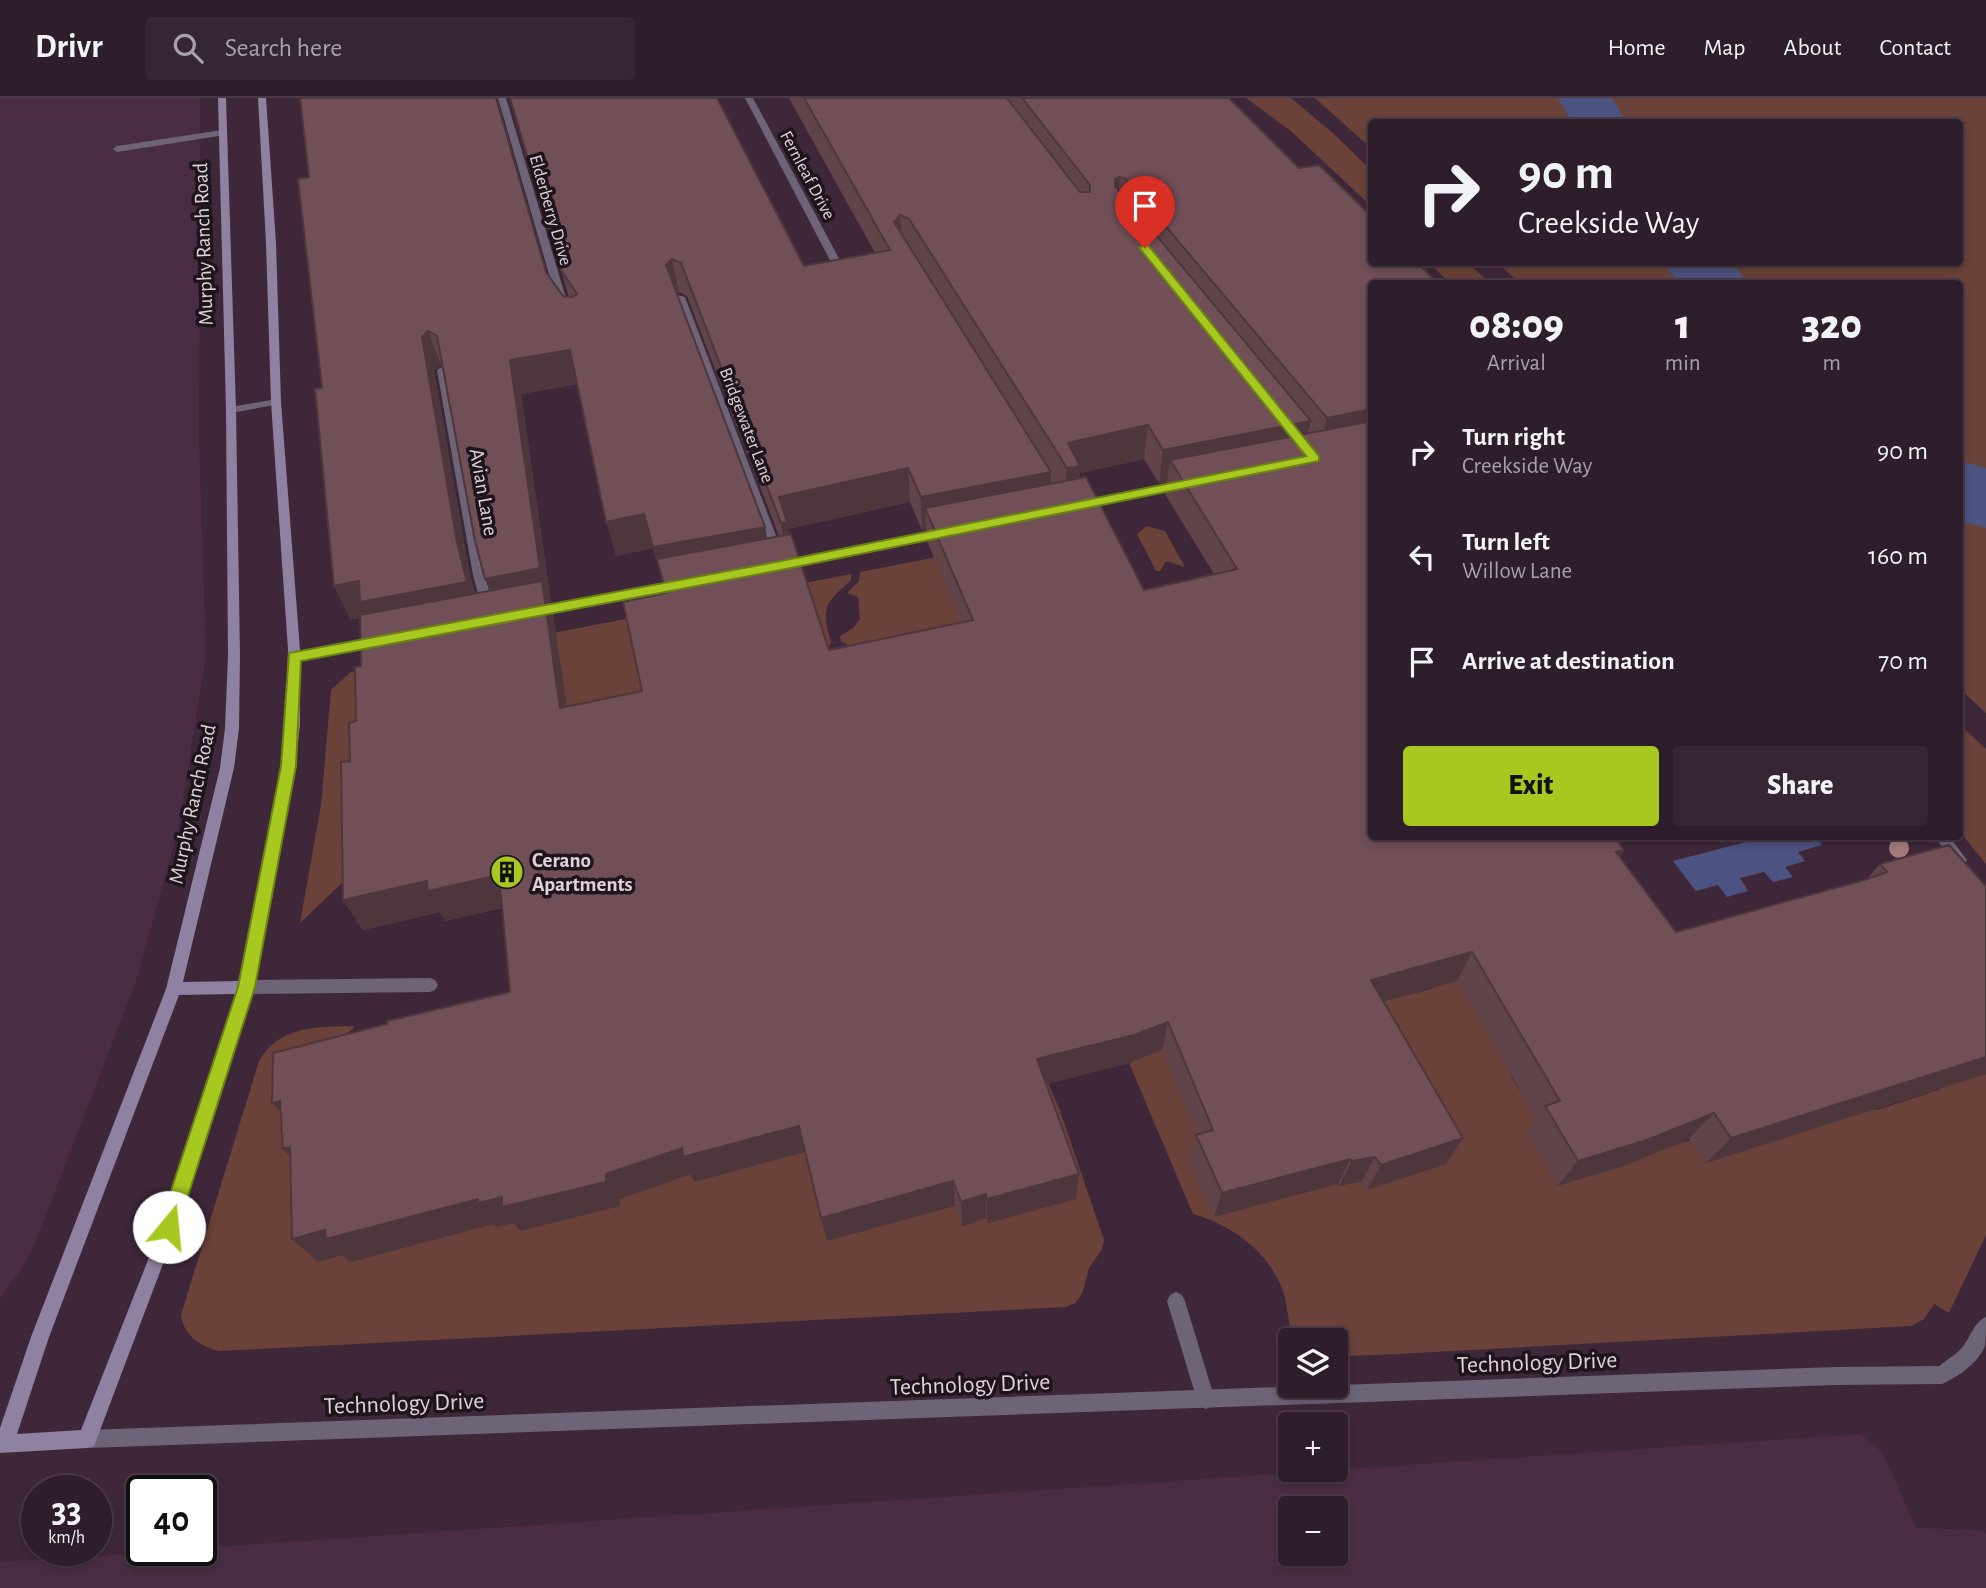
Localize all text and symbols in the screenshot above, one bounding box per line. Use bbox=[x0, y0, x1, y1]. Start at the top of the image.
search box bbox=[145, 17, 635, 80]
icon: search bbox=[169, 29, 207, 67]
text: Drivr bbox=[35, 31, 103, 64]
text: Search here bbox=[225, 35, 342, 61]
text: Home bbox=[1608, 36, 1666, 60]
text: Map bbox=[1704, 36, 1746, 60]
text: About bbox=[1784, 36, 1841, 60]
text: Contact bbox=[1879, 36, 1951, 60]
street label: Fernleaf Drive bbox=[776, 128, 838, 223]
icon: right bbox=[1403, 147, 1494, 238]
text: 90 m bbox=[1518, 149, 1614, 198]
street label: Elderberry Drive bbox=[526, 153, 574, 268]
street label: Murphy Ranch Road bbox=[190, 162, 217, 326]
pin bbox=[1115, 176, 1175, 248]
icon: arrive bbox=[1126, 187, 1164, 225]
text: Creekside Way bbox=[1518, 207, 1699, 239]
text: 08:09 bbox=[1469, 304, 1564, 346]
text: 1 bbox=[1675, 304, 1690, 346]
text: 320 bbox=[1802, 304, 1862, 346]
text: Arrival bbox=[1487, 352, 1546, 375]
text: min bbox=[1665, 352, 1701, 375]
text: m bbox=[1823, 352, 1841, 375]
street label: Bridgewater Lane bbox=[716, 365, 776, 486]
text: Turn right bbox=[1462, 424, 1565, 450]
icon: right bbox=[1403, 433, 1441, 471]
text: 90 m bbox=[1877, 438, 1928, 464]
street label: Avian Lane bbox=[466, 447, 502, 537]
text: Creekside Way bbox=[1462, 455, 1592, 478]
text: Turn left bbox=[1462, 529, 1550, 555]
icon: left bbox=[1403, 538, 1441, 576]
text: 160 m bbox=[1868, 543, 1928, 569]
text: Willow Lane bbox=[1462, 560, 1572, 583]
icon: arrive bbox=[1403, 643, 1441, 681]
text: Arrive at destination bbox=[1462, 648, 1675, 674]
text: 70 m bbox=[1878, 648, 1928, 674]
street label: Murphy Ranch Road bbox=[165, 722, 220, 886]
button: Exit bbox=[1403, 746, 1659, 826]
button: Share bbox=[1673, 746, 1928, 826]
place label: Cerano Apartments bbox=[532, 850, 633, 895]
building icon: Cerano Apartments bbox=[488, 853, 526, 891]
position arrow bbox=[132, 1190, 206, 1264]
map controls bbox=[1278, 1328, 1348, 1566]
button: layers bbox=[1278, 1328, 1348, 1398]
street label: Technology Drive bbox=[1456, 1348, 1618, 1378]
street label: Technology Drive bbox=[889, 1370, 1051, 1400]
street label: Technology Drive bbox=[323, 1389, 485, 1419]
button: + bbox=[1278, 1412, 1348, 1482]
speed limit sign: 40 bbox=[126, 1475, 217, 1566]
text: 33 bbox=[51, 1494, 82, 1529]
button: − bbox=[1278, 1496, 1348, 1566]
text: km/h bbox=[48, 1529, 85, 1547]

